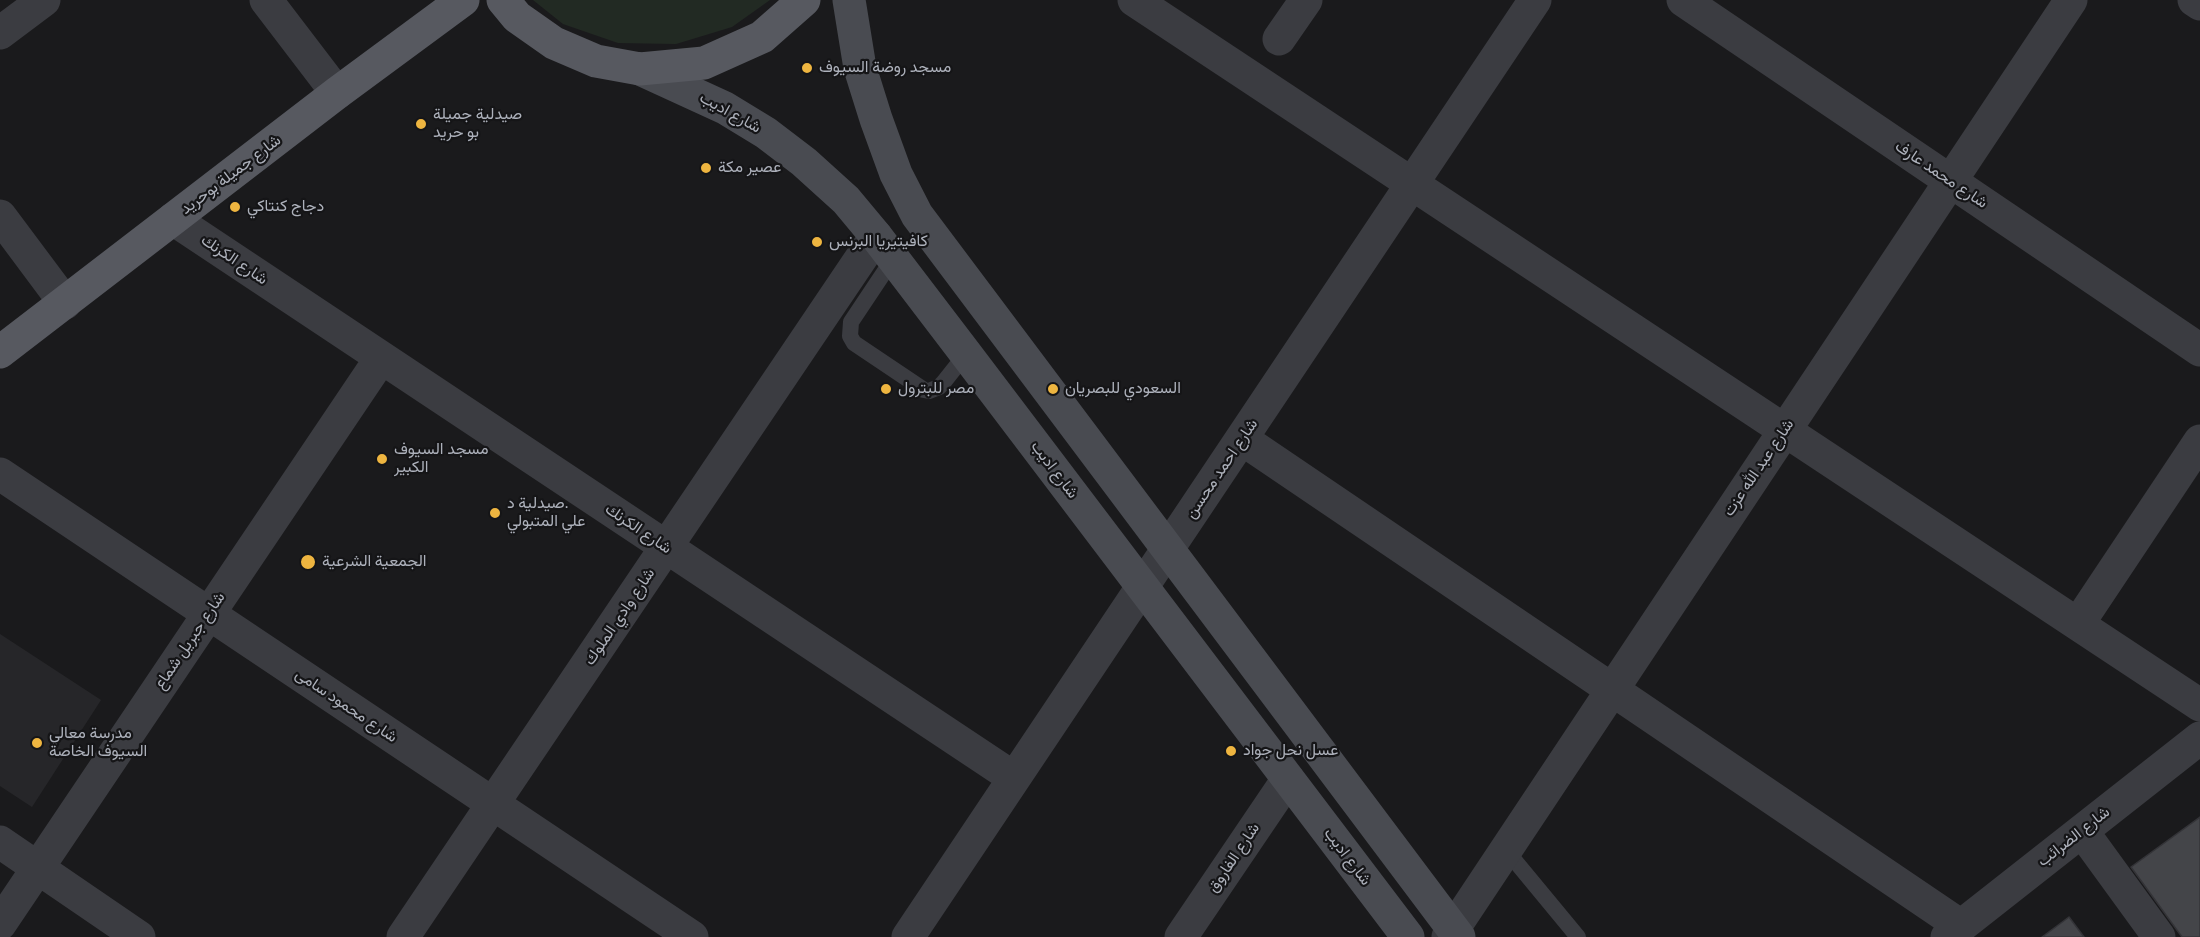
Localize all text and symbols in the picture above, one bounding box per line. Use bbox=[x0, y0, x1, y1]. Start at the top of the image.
place label: مسجد روضة السيوف bbox=[819, 58, 951, 78]
marker: مسجد روضة السيوف bbox=[800, 61, 814, 75]
street label: شارع اديب bbox=[696, 88, 764, 138]
place label: صيدلية جميلة بو حريد bbox=[433, 105, 522, 143]
marker: صيدلية جميلة بو حريد bbox=[414, 117, 428, 131]
street label: شارع جميلة بوحريد bbox=[177, 131, 285, 219]
street label: شارع محمد عارف bbox=[1891, 137, 1991, 213]
place label: عصير مكة bbox=[718, 158, 781, 178]
marker: عصير مكة bbox=[699, 161, 713, 175]
place label: دجاج كنتاكي bbox=[247, 197, 324, 217]
marker: دجاج كنتاكي bbox=[228, 200, 242, 214]
street label: شارع الكرنك bbox=[197, 231, 271, 289]
place label: كافيتيريا البرنس bbox=[829, 232, 928, 252]
marker: كافيتيريا البرنس bbox=[810, 235, 824, 249]
place label: مصر للبترول bbox=[898, 379, 974, 399]
place label: السعودي للبصريان bbox=[1065, 379, 1181, 399]
marker: مصر للبترول bbox=[879, 382, 893, 396]
marker: السعودي للبصريان bbox=[1046, 382, 1060, 396]
street label: شارع احمد محسن bbox=[1182, 416, 1262, 522]
street label: شارع عبد الله عزت bbox=[1719, 416, 1799, 520]
street label: شارع اديب bbox=[1026, 437, 1082, 503]
place label: مسجد السيوف الكبير bbox=[394, 440, 489, 478]
marker: مسجد السيوف الكبير bbox=[375, 452, 389, 466]
place label: صيدلية د. علي المتبولي bbox=[507, 494, 585, 532]
street label: شارع الكرنك bbox=[601, 500, 675, 558]
marker: صيدلية د. علي المتبولي bbox=[488, 506, 502, 520]
place label: الجمعية الشرعية bbox=[322, 552, 427, 572]
marker: الجمعية الشرعية bbox=[299, 553, 317, 571]
street label: شارع وادي الملوك bbox=[580, 565, 660, 669]
street label: شارع جبريل شماع bbox=[150, 589, 230, 693]
street label: شارع محمود سامى bbox=[291, 665, 401, 747]
place label: مدرسة معالي السيوف الخاصة bbox=[49, 724, 147, 762]
marker: مدرسة معالي السيوف الخاصة bbox=[30, 736, 44, 750]
place label: عسل نحل جواد bbox=[1243, 741, 1338, 761]
marker: عسل نحل جواد bbox=[1224, 744, 1238, 758]
street label: شارع الضرائب bbox=[2034, 803, 2114, 871]
street label: شارع الفاروق bbox=[1204, 820, 1264, 896]
street label: شارع اديب bbox=[1319, 824, 1375, 890]

